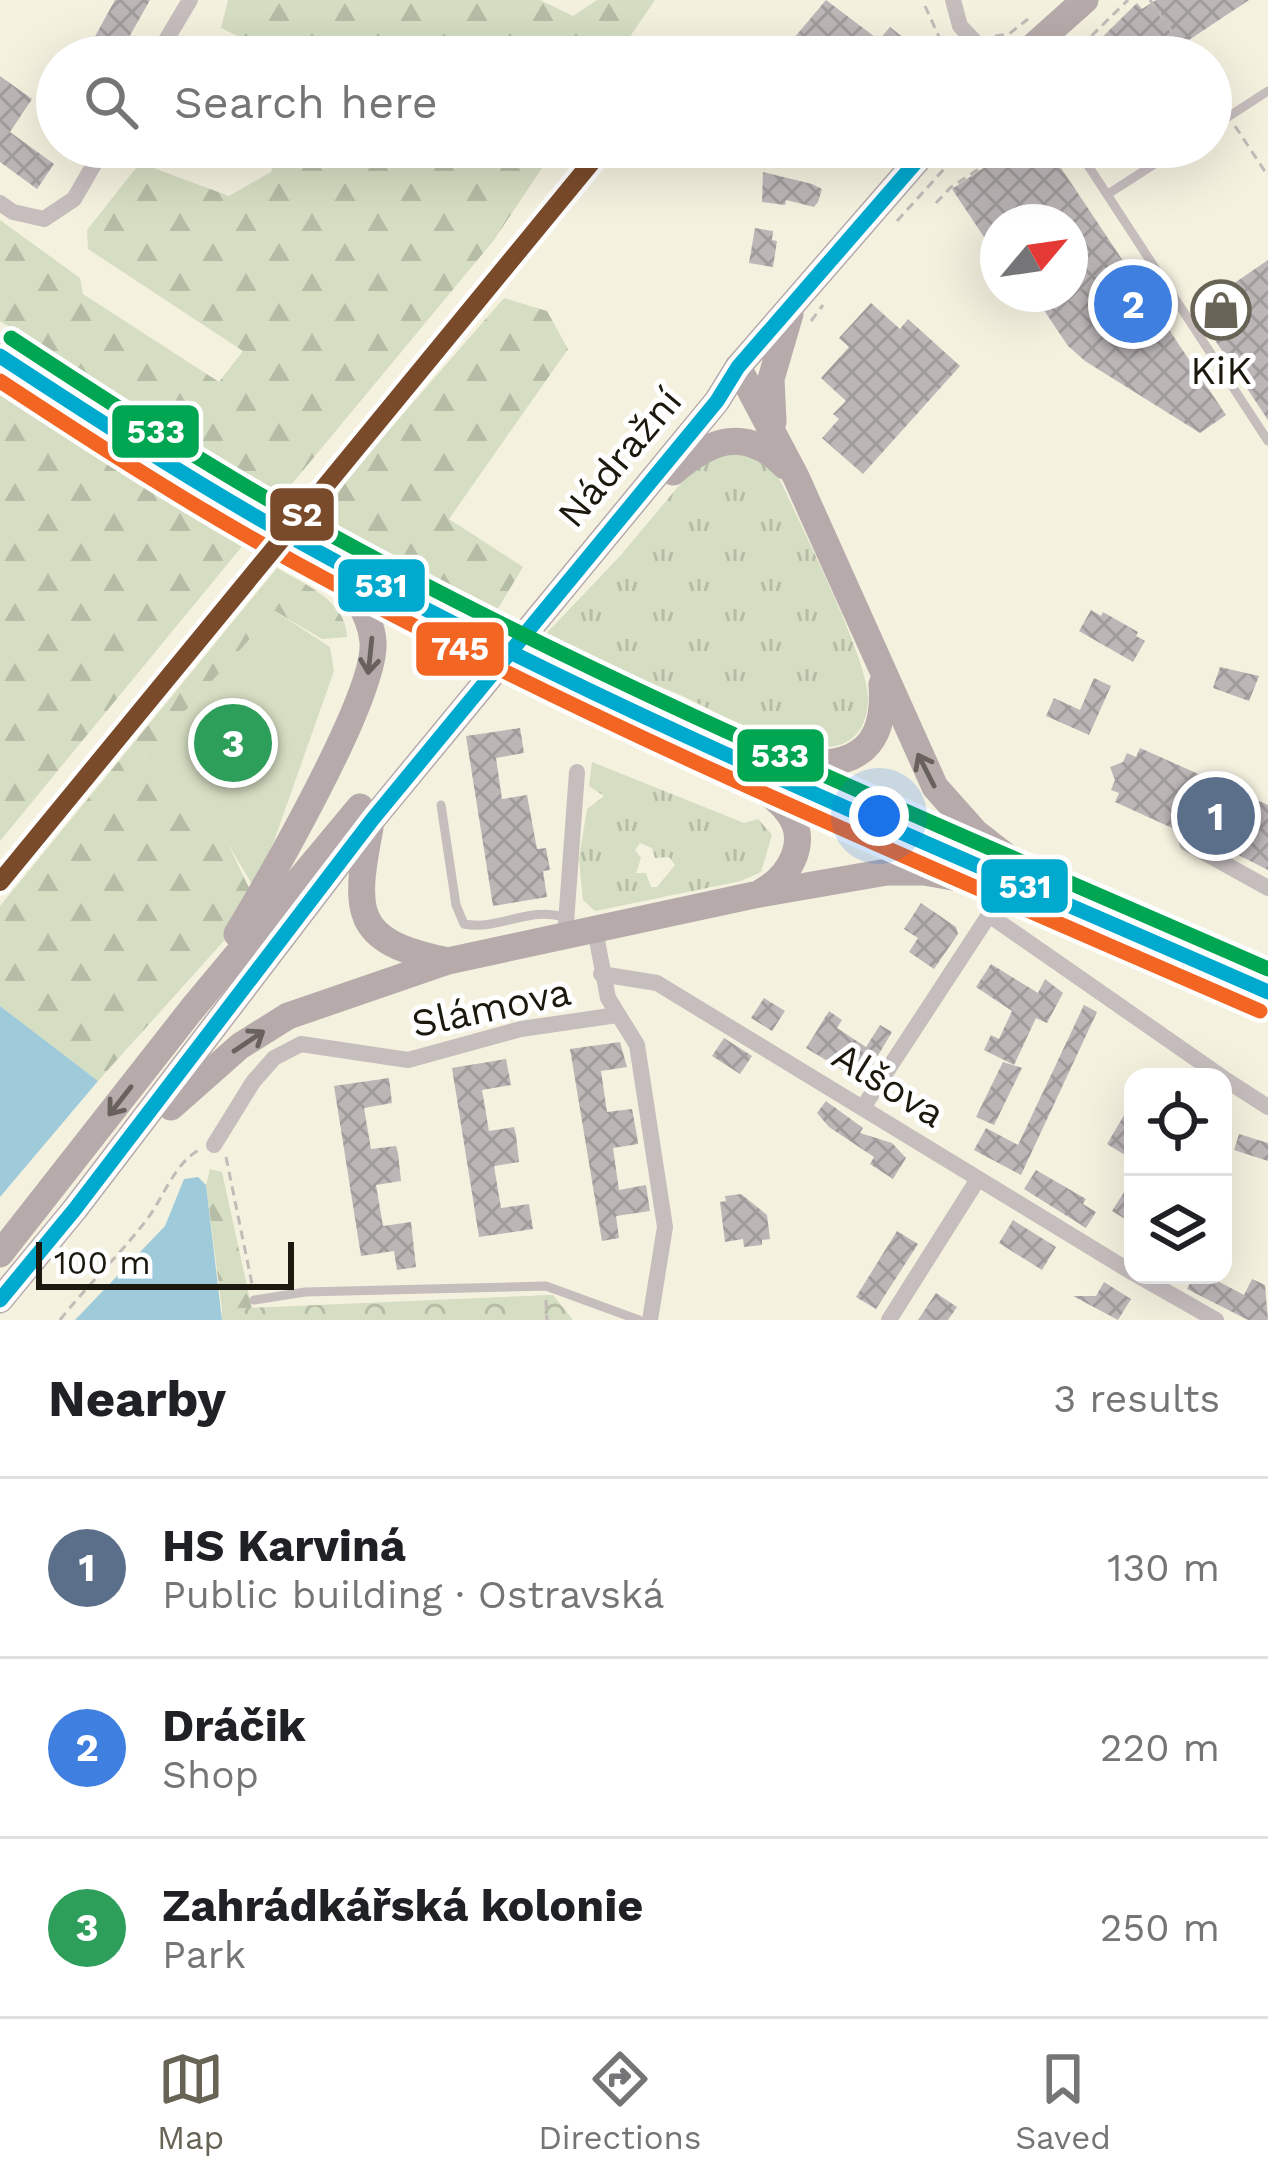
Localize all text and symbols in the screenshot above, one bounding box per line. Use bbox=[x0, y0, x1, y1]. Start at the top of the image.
search box bbox=[36, 36, 1232, 168]
icon: search bbox=[78, 69, 144, 135]
text: Search here bbox=[174, 76, 438, 129]
north arrow bbox=[980, 204, 1088, 312]
pin: 2 bbox=[1094, 259, 1172, 349]
shop icon: KiK bbox=[1190, 279, 1252, 341]
place label: KiK bbox=[1190, 348, 1252, 393]
street label: Nádražní bbox=[548, 379, 691, 536]
line badge: 533 bbox=[110, 403, 201, 460]
text: 533 bbox=[127, 412, 185, 451]
line badge: S2 bbox=[268, 486, 336, 543]
text: S2 bbox=[282, 495, 322, 534]
line badge: 531 bbox=[336, 557, 427, 614]
text: 531 bbox=[354, 566, 408, 605]
line badge: 745 bbox=[414, 620, 506, 678]
text: 745 bbox=[431, 629, 489, 668]
one-way arrow bbox=[358, 635, 381, 674]
pin: 3 bbox=[194, 698, 272, 788]
line badge: 533 bbox=[735, 727, 826, 784]
text: 533 bbox=[751, 736, 809, 775]
one-way arrow bbox=[914, 753, 937, 788]
pin: 1 bbox=[1177, 771, 1255, 861]
your location bbox=[849, 786, 909, 846]
line badge: 531 bbox=[979, 857, 1070, 915]
text: 531 bbox=[998, 867, 1052, 906]
street label: Slámova bbox=[407, 969, 575, 1046]
one-way arrow bbox=[232, 1029, 266, 1054]
street label: Alšova bbox=[824, 1033, 953, 1136]
map controls bbox=[1124, 1068, 1232, 1284]
button: locate bbox=[1124, 1068, 1232, 1176]
one-way arrow bbox=[107, 1085, 134, 1117]
button: layers bbox=[1124, 1176, 1232, 1284]
scale bar bbox=[36, 1236, 294, 1289]
text: 100 m bbox=[54, 1243, 151, 1282]
text: Nearby bbox=[48, 1369, 226, 1428]
text: 3 results bbox=[1054, 1376, 1220, 1421]
text: HS Karviná bbox=[162, 1519, 406, 1572]
text: 1 bbox=[79, 1545, 95, 1590]
text: 130 m bbox=[1107, 1545, 1220, 1590]
text: Public building · Ostravská bbox=[162, 1572, 665, 1617]
text: Dráčik bbox=[162, 1699, 306, 1752]
text: 2 bbox=[75, 1725, 99, 1770]
text: 220 m bbox=[1100, 1725, 1220, 1770]
text: Shop bbox=[162, 1752, 259, 1797]
text: Zahrádkářská kolonie bbox=[162, 1879, 643, 1932]
text: 3 bbox=[75, 1905, 99, 1950]
text: 250 m bbox=[1100, 1905, 1220, 1950]
text: Park bbox=[162, 1932, 246, 1977]
tab: Map bbox=[157, 2046, 224, 2157]
tab: Directions bbox=[538, 2046, 701, 2157]
tab: Saved bbox=[1015, 2046, 1111, 2157]

